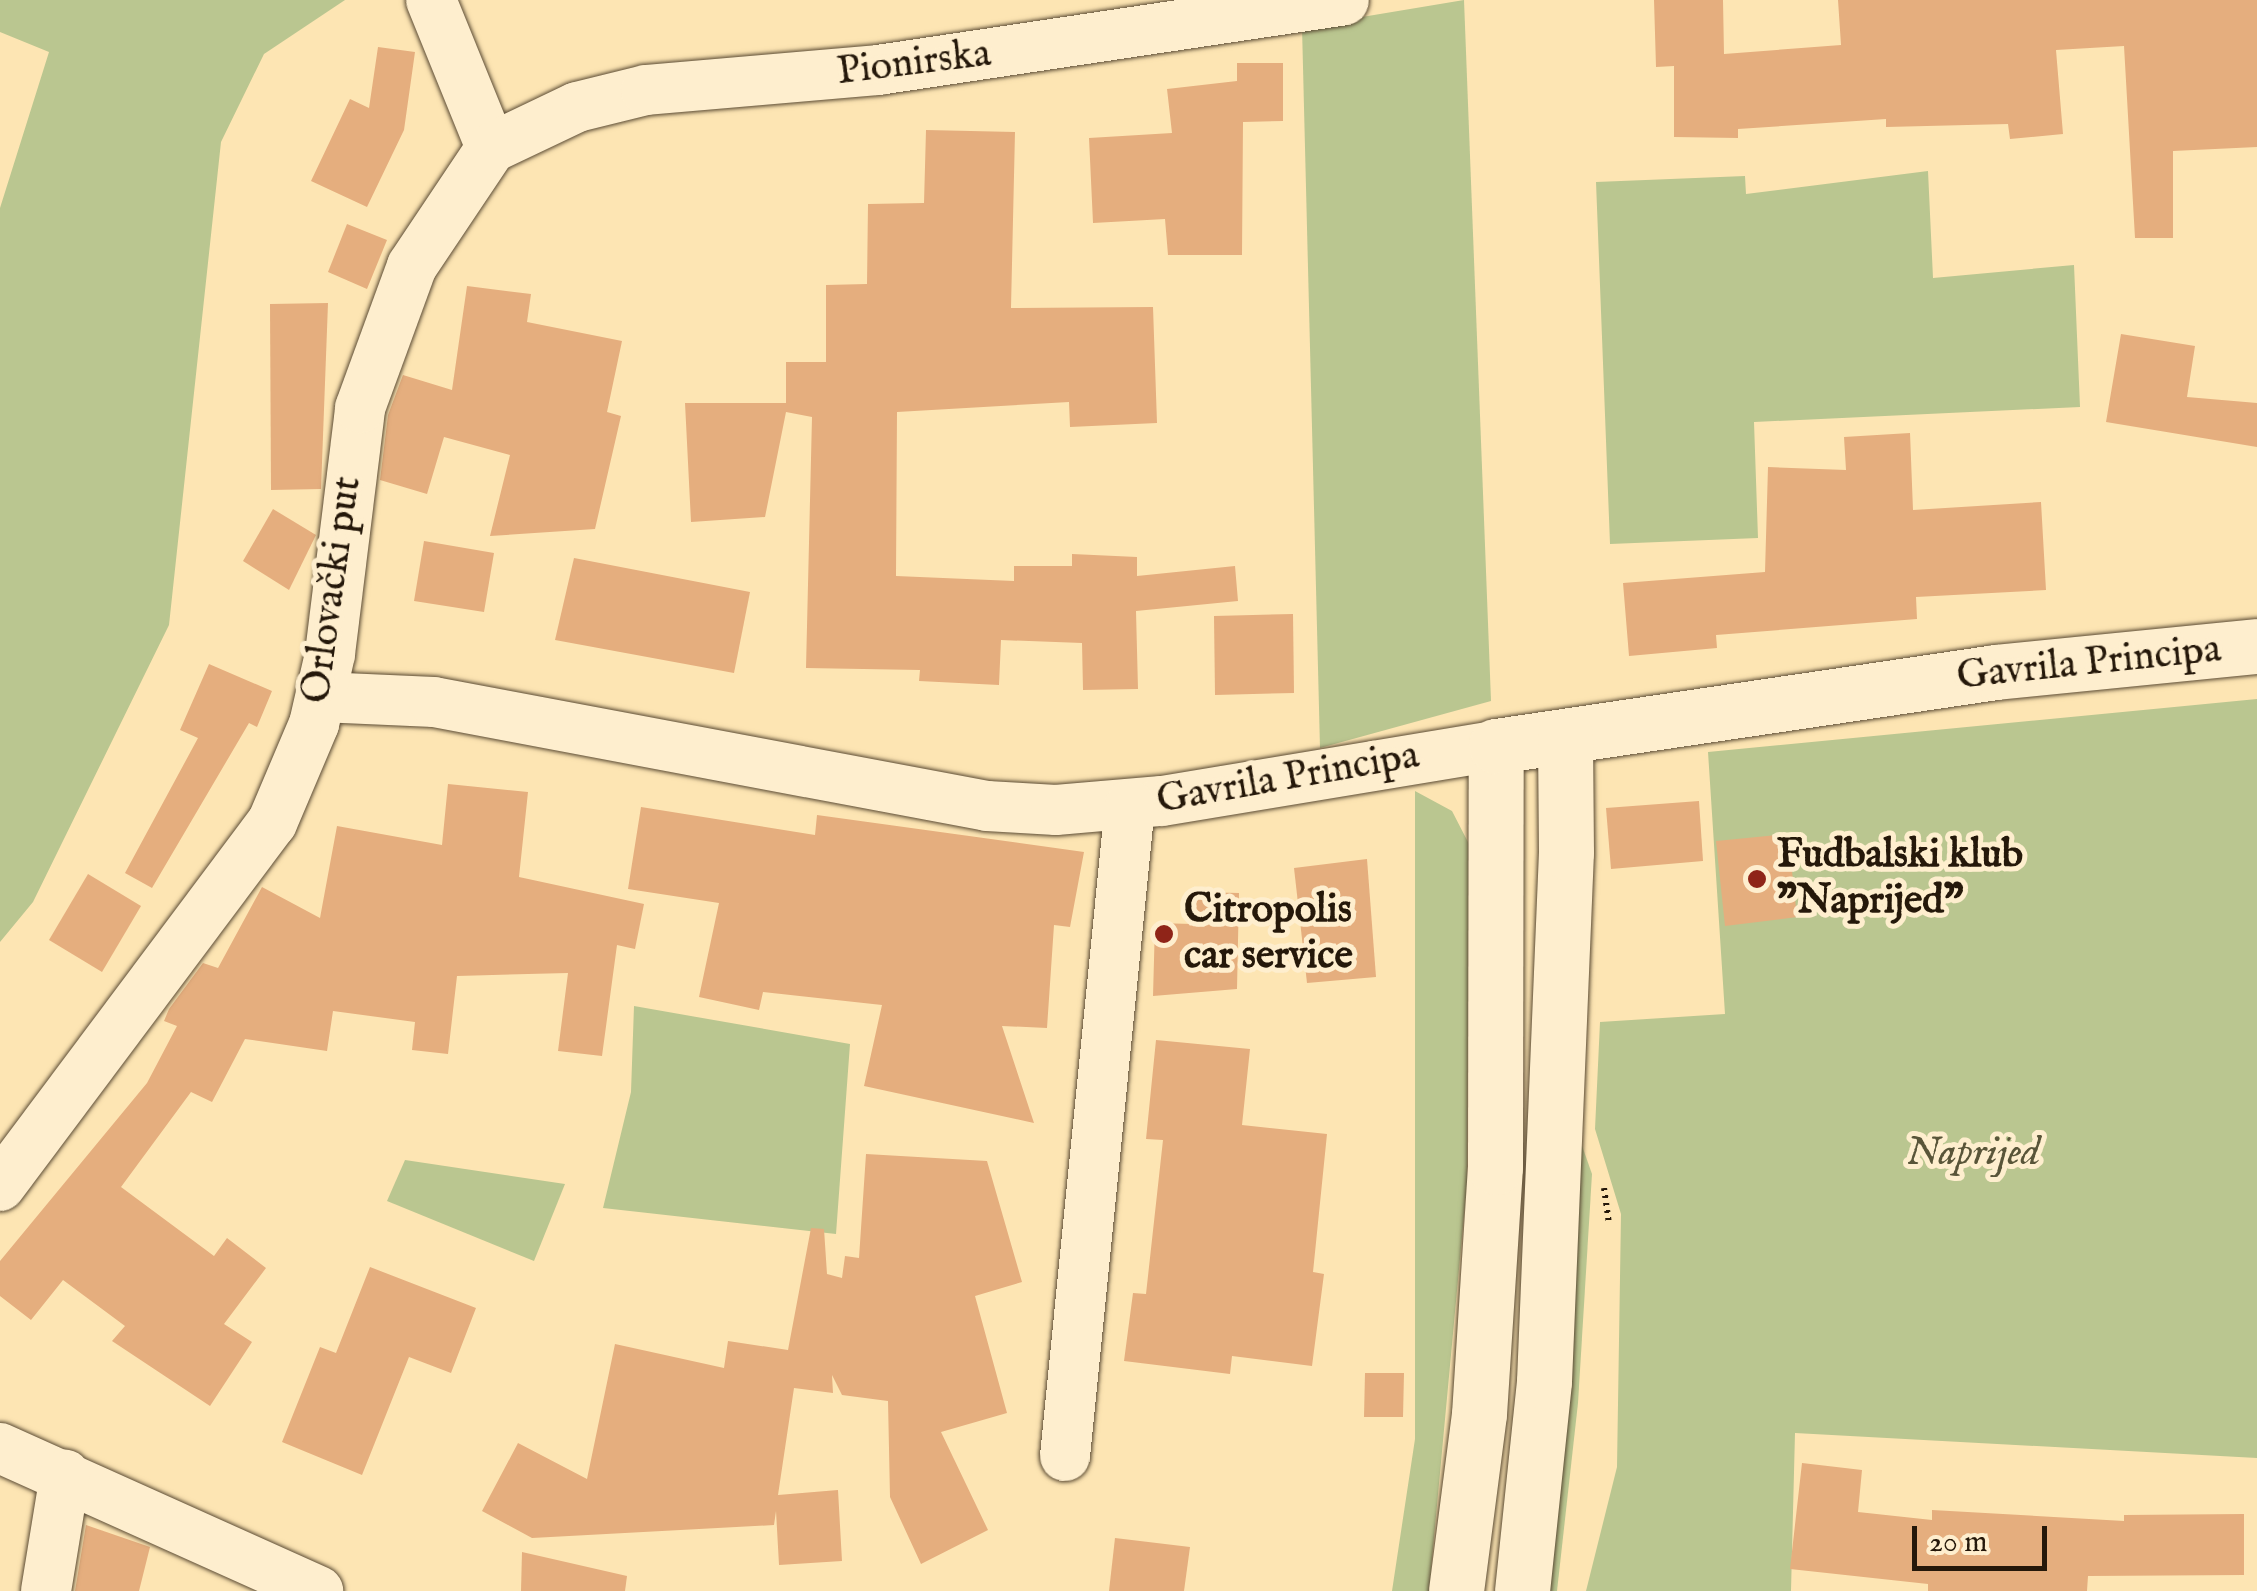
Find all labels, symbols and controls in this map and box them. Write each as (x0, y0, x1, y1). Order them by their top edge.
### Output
street label: Pionirska (834, 31, 994, 97)
street label: Orlovački put (293, 473, 373, 707)
street label: Gavrila Principa (1955, 626, 2223, 702)
street label: Gavrila Principa (1153, 732, 1423, 826)
place label: Fudbalski klub "Naprijed" (1777, 832, 2023, 926)
marker: Fudbalski klub "Naprijed" (1746, 868, 1768, 890)
place label: Citropolis car service (1184, 887, 1353, 981)
marker: Citropolis car service (1153, 923, 1175, 945)
park label: Naprijed (1906, 1130, 2040, 1178)
scale bar (1917, 1506, 2052, 1568)
text: 20 m (1929, 1524, 1988, 1562)

